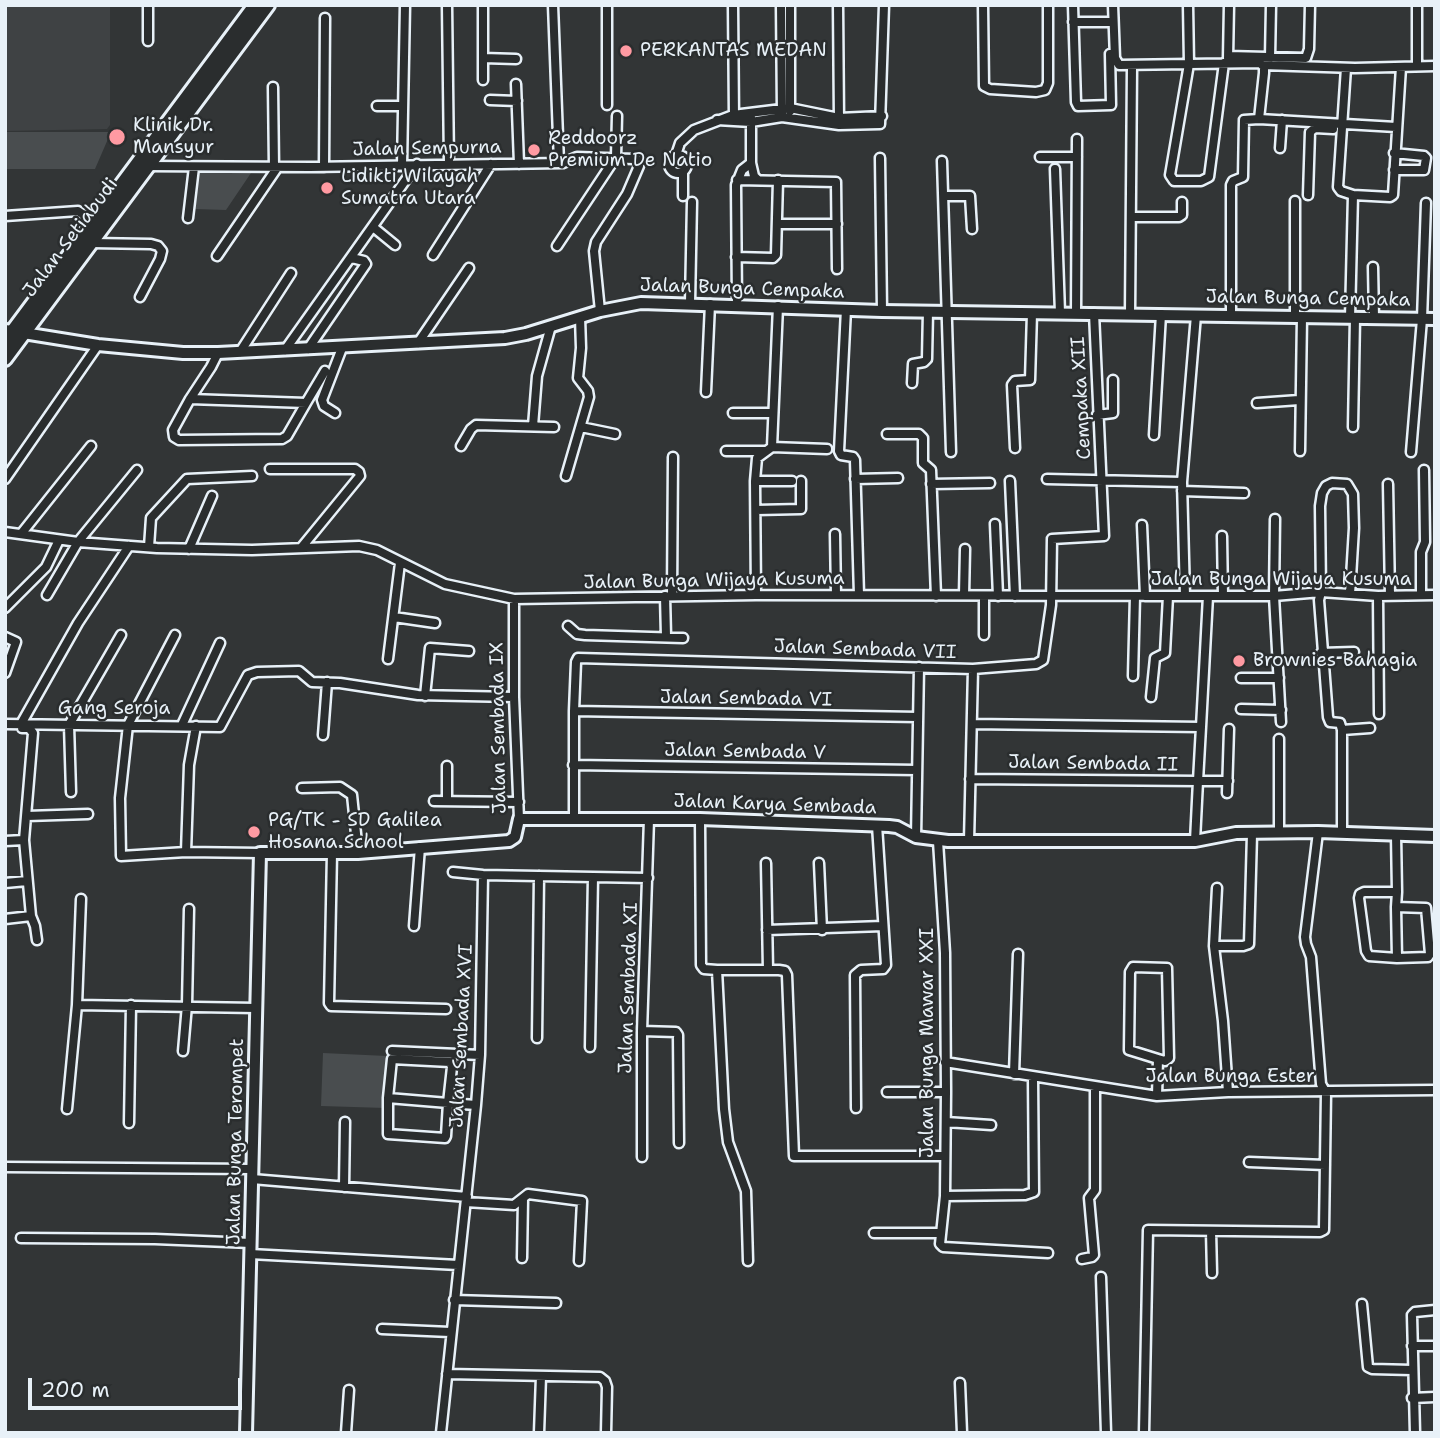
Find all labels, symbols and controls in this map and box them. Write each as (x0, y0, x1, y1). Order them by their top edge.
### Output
place label: PERKANTAS MEDAN (640, 40, 827, 62)
marker: PERKANTAS MEDAN (618, 43, 634, 59)
place label: Klinik Dr. Mansyur (133, 115, 214, 159)
marker: Klinik Dr. Mansyur (107, 127, 127, 147)
place label: Reddoorz Premium De Natio (548, 128, 712, 172)
street label: Jalan Sempurna (352, 136, 502, 162)
marker: Reddoorz Premium De Natio (526, 142, 542, 158)
place label: Lidikti Wilayah Sumatra Utara (341, 166, 478, 210)
street label: Jalan Setiabudi (19, 174, 123, 302)
marker: Lidikti Wilayah Sumatra Utara (319, 180, 335, 196)
street label: Jalan Bunga Cempaka (639, 274, 845, 304)
street label: Jalan Bunga Cempaka (1205, 286, 1411, 312)
street label: Cempaka XII (1067, 336, 1097, 460)
street label: Jalan Bunga Wijaya Kusuma (583, 567, 845, 595)
street label: Jalan Bunga Wijaya Kusuma (1150, 569, 1412, 591)
street label: Jalan Sembada VII (773, 635, 957, 665)
street label: Jalan Sembada IX (486, 642, 512, 814)
place label: Brownies Bahagia (1253, 650, 1417, 672)
marker: Brownies Bahagia (1231, 653, 1247, 669)
street label: Jalan Sembada VI (660, 686, 832, 712)
street label: Gang Seroja (58, 698, 170, 720)
street label: Jalan Sembada V (664, 739, 826, 765)
street label: Jalan Sembada II (1008, 751, 1178, 777)
street label: Jalan Karya Sembada (673, 790, 877, 820)
place label: PG/TK - SD Galilea Hosana School (268, 810, 442, 854)
marker: PG/TK - SD Galilea Hosana School (246, 824, 262, 840)
street label: Jalan Sembada XI (615, 902, 643, 1074)
street label: Jalan Bunga Mawar XXI (917, 928, 939, 1158)
street label: Jalan Sembada XVI (446, 943, 478, 1129)
street label: Jalan Bunga Terompet (223, 1038, 249, 1246)
street label: Jalan Bunga Ester (1145, 1066, 1315, 1088)
scale bar (32, 1364, 245, 1408)
text: 200 m (41, 1376, 110, 1404)

